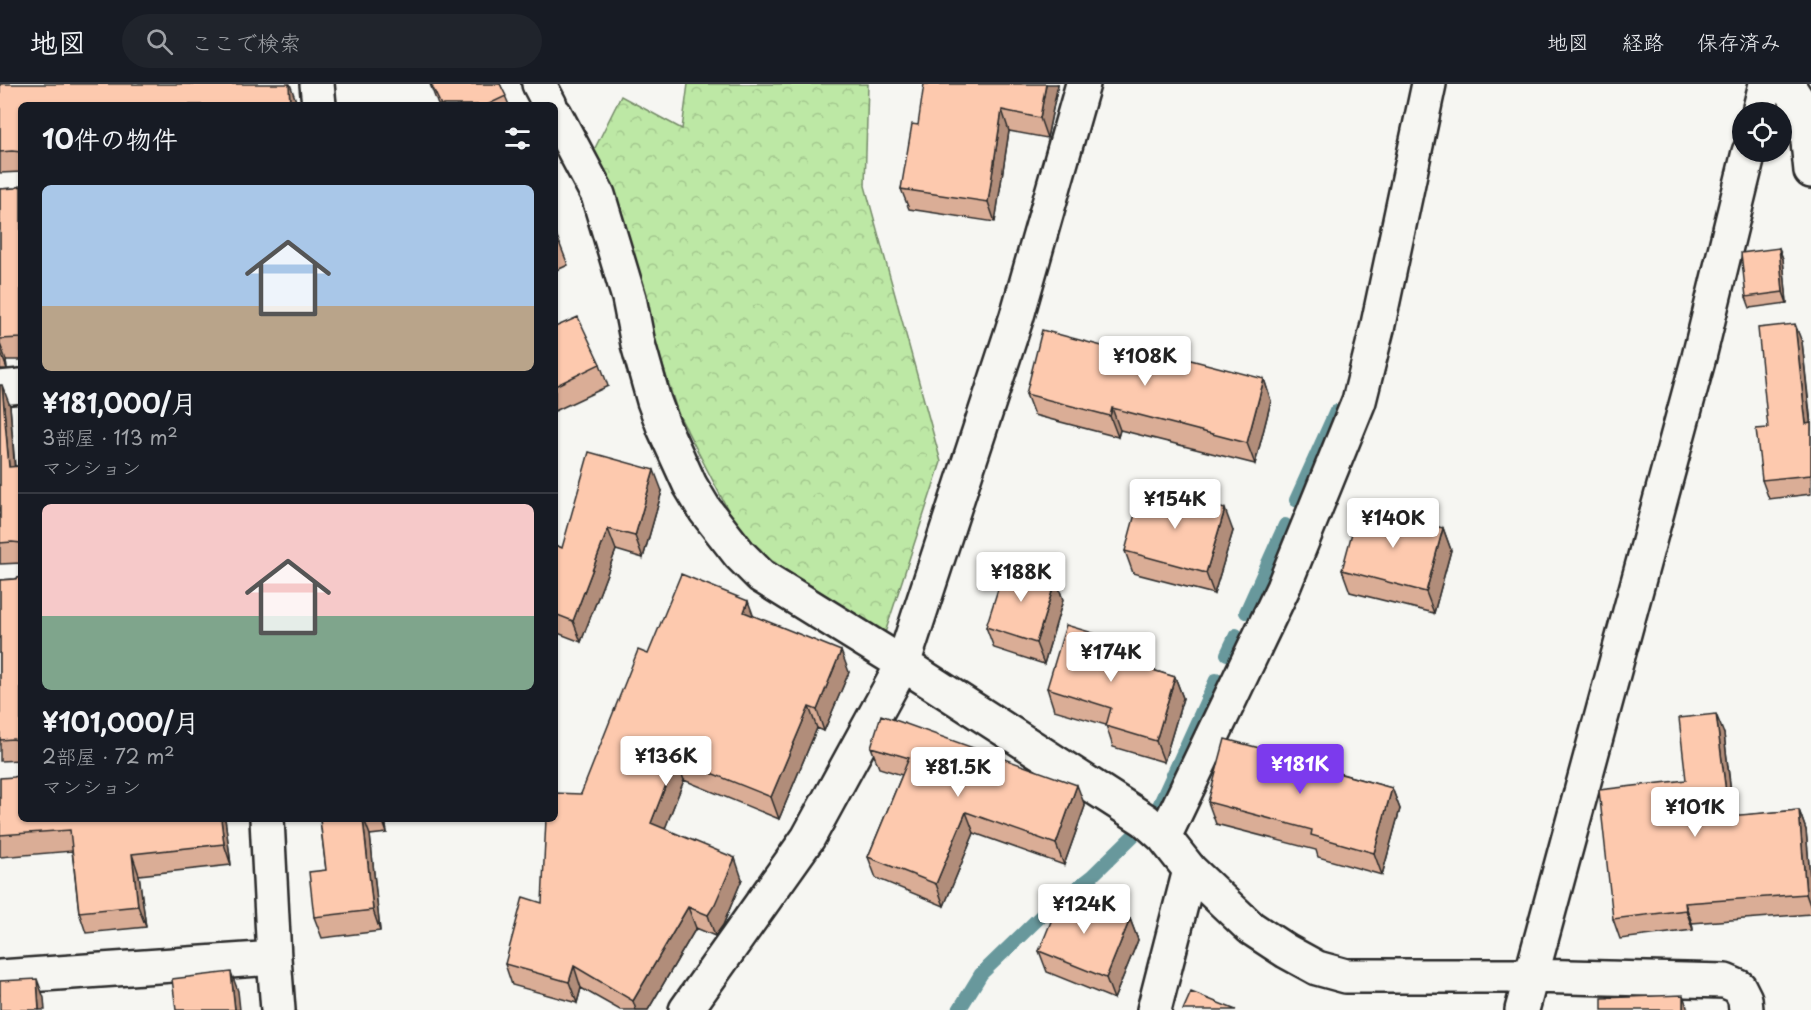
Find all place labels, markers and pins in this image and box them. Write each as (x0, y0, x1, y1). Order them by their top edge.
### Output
pin: ¥108K (1103, 336, 1187, 387)
pin: ¥154K (1133, 479, 1217, 530)
pin: ¥140K (1351, 498, 1435, 549)
pin: ¥188K (979, 552, 1063, 603)
pin: ¥174K (1069, 632, 1153, 683)
pin: ¥136K (624, 736, 708, 787)
pin: ¥181K (1258, 744, 1342, 795)
pin: ¥81.5K (909, 747, 1007, 798)
pin: ¥101K (1653, 787, 1737, 838)
pin: ¥124K (1042, 884, 1126, 935)

